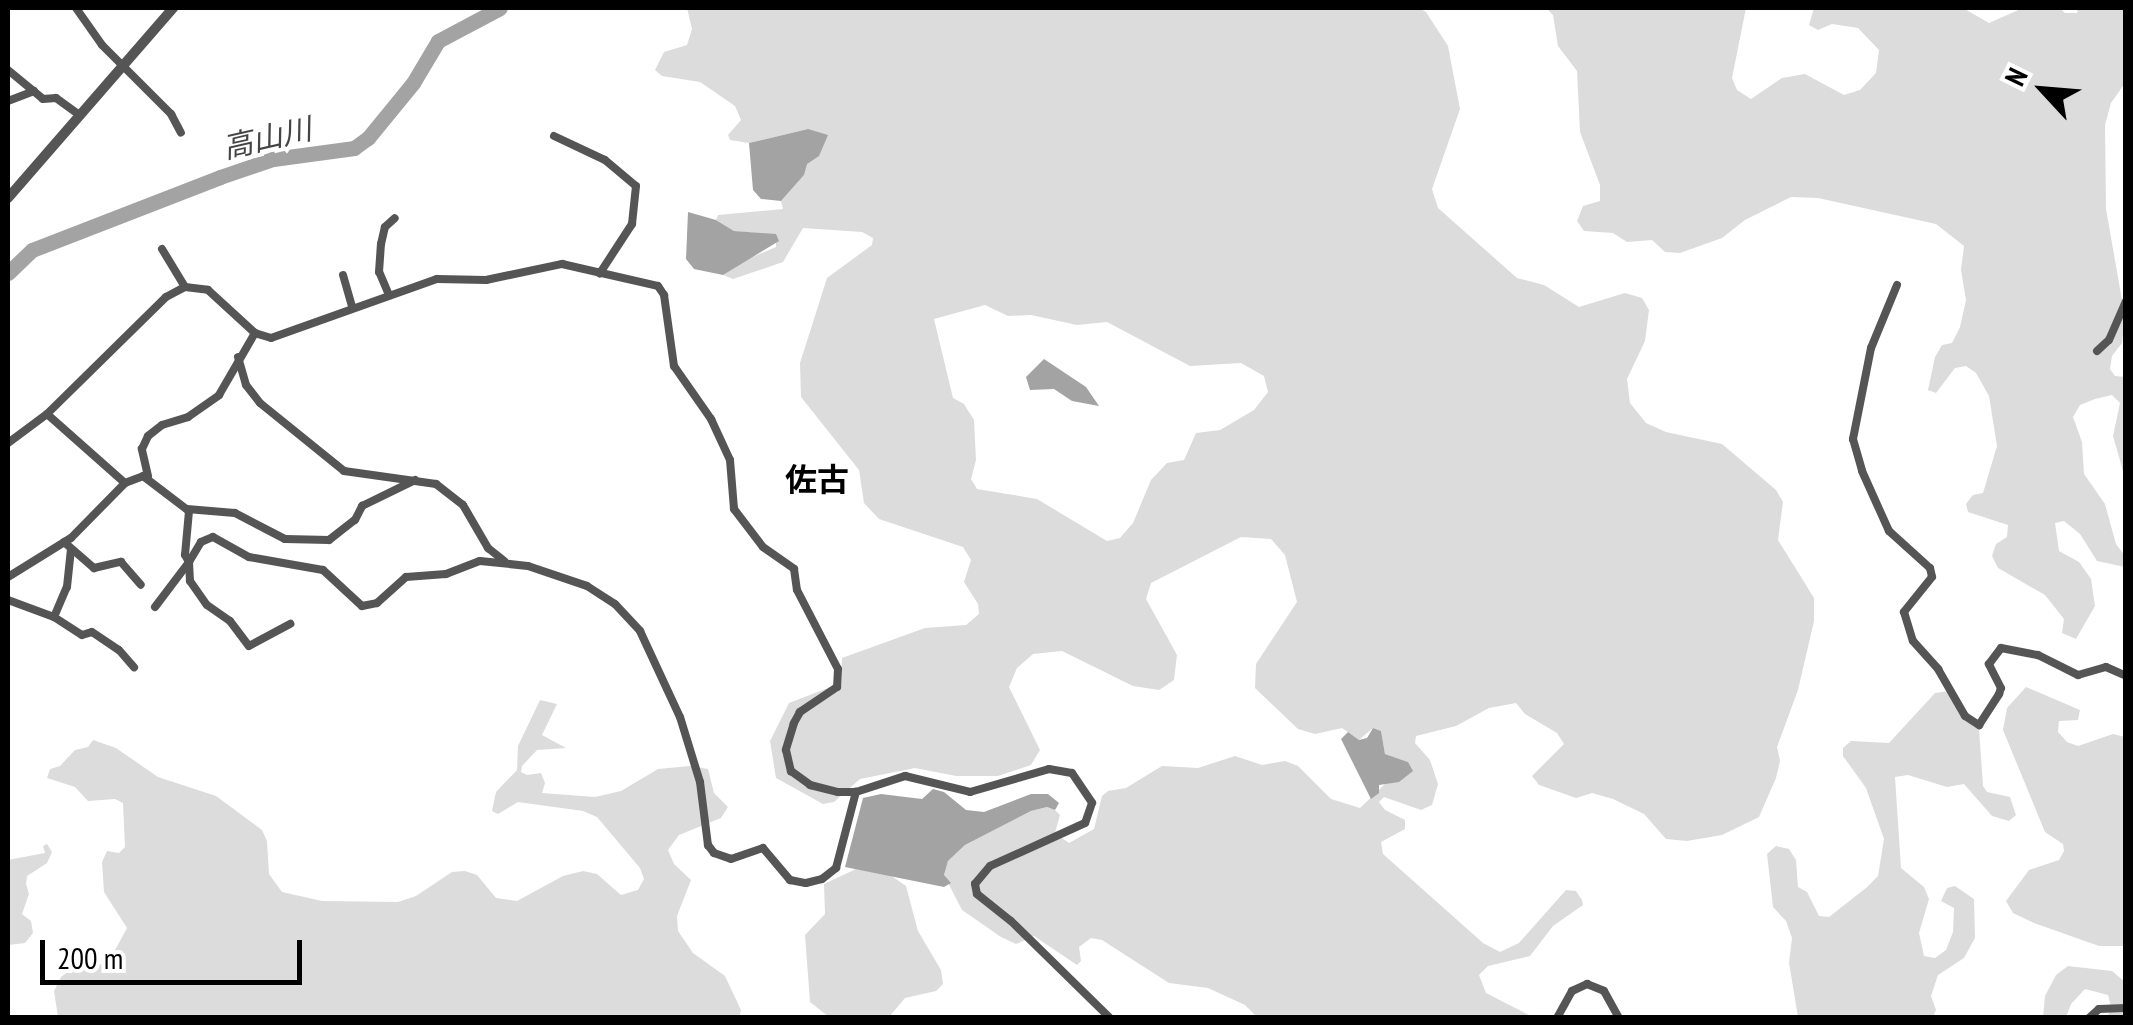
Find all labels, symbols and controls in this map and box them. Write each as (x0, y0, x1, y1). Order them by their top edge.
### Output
north arrow (1993, 40, 2093, 140)
text: N (1996, 62, 2036, 92)
water label: 高山川 (219, 110, 315, 166)
district label: 佐古 (785, 460, 849, 498)
scale bar (45, 920, 308, 982)
text: 200 m (57, 938, 123, 977)

